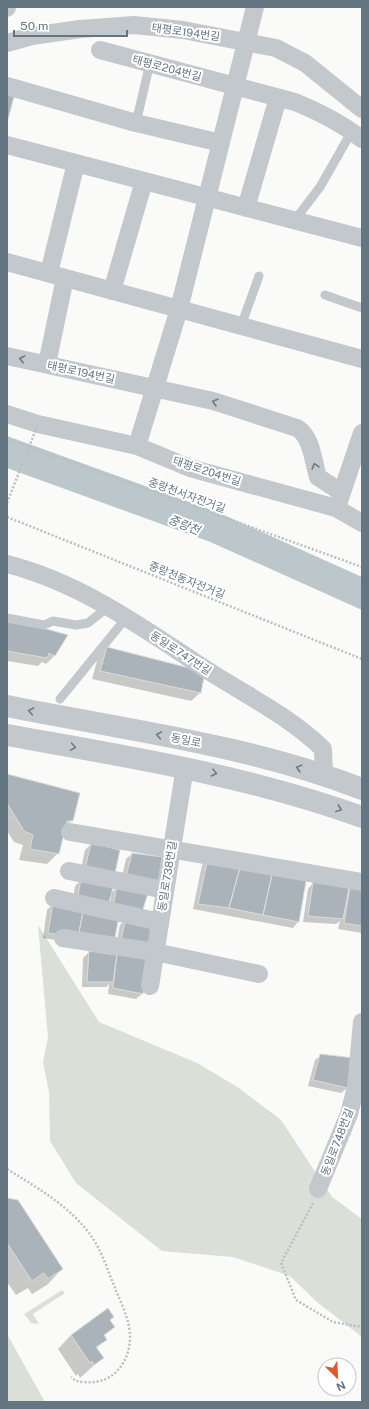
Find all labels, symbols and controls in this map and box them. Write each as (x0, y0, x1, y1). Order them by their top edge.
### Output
scale bar (14, 12, 127, 38)
text: 50 m (20, 19, 48, 33)
street label: 태평로194번길 (151, 21, 221, 43)
street label: 태평로204번길 (131, 53, 203, 83)
one-way arrow (19, 355, 25, 363)
street label: 태평로194번길 (46, 359, 116, 385)
one-way arrow (212, 398, 219, 407)
street label: 태평로204번길 (171, 454, 243, 488)
one-way arrow (311, 463, 320, 470)
street label: 중랑천서자전거길 (147, 476, 227, 514)
water label: 중랑천 (166, 512, 204, 538)
street label: 중랑천동자전거길 (147, 559, 227, 601)
street label: 동일로747번길 (148, 629, 214, 677)
one-way arrow (28, 707, 34, 715)
one-way arrow (155, 731, 162, 740)
street label: 동일로 (170, 731, 202, 749)
one-way arrow (70, 742, 76, 750)
one-way arrow (295, 764, 302, 773)
one-way arrow (211, 769, 218, 777)
one-way arrow (336, 804, 343, 813)
street label: 동일로738번길 (156, 840, 178, 912)
street label: 동일로748번길 (319, 1107, 355, 1177)
north arrow (317, 1357, 357, 1397)
text: N (335, 1379, 347, 1393)

